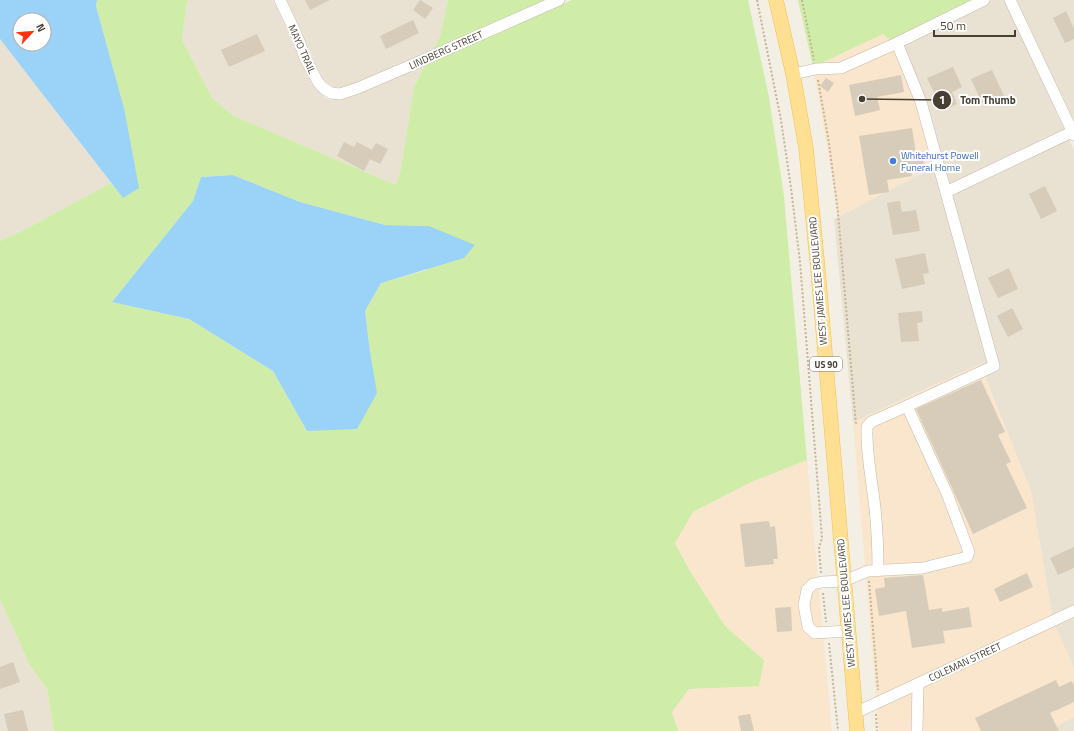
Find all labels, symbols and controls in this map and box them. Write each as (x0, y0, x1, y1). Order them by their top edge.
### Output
north arrow (12, 12, 52, 52)
scale bar (934, 12, 1015, 38)
text: 50 m (940, 16, 966, 35)
text: N (32, 21, 50, 35)
street label: MAYO TRAIL (285, 22, 320, 76)
street label: LINDBERG STREET (406, 27, 486, 73)
callout: Tom Thumb (932, 88, 1024, 111)
text: 1 (939, 90, 945, 109)
text: Tom Thumb (960, 92, 1016, 108)
place label: Whitehurst Powell Funeral Home (901, 148, 979, 175)
marker: Whitehurst Powell Funeral Home (888, 156, 898, 166)
street label: WEST JAMES LEE BOULEVARD (805, 216, 831, 346)
road number: US 90 (810, 357, 842, 371)
street label: WEST JAMES LEE BOULEVARD (833, 538, 859, 668)
street label: COLEMAN STREET (926, 638, 1005, 685)

